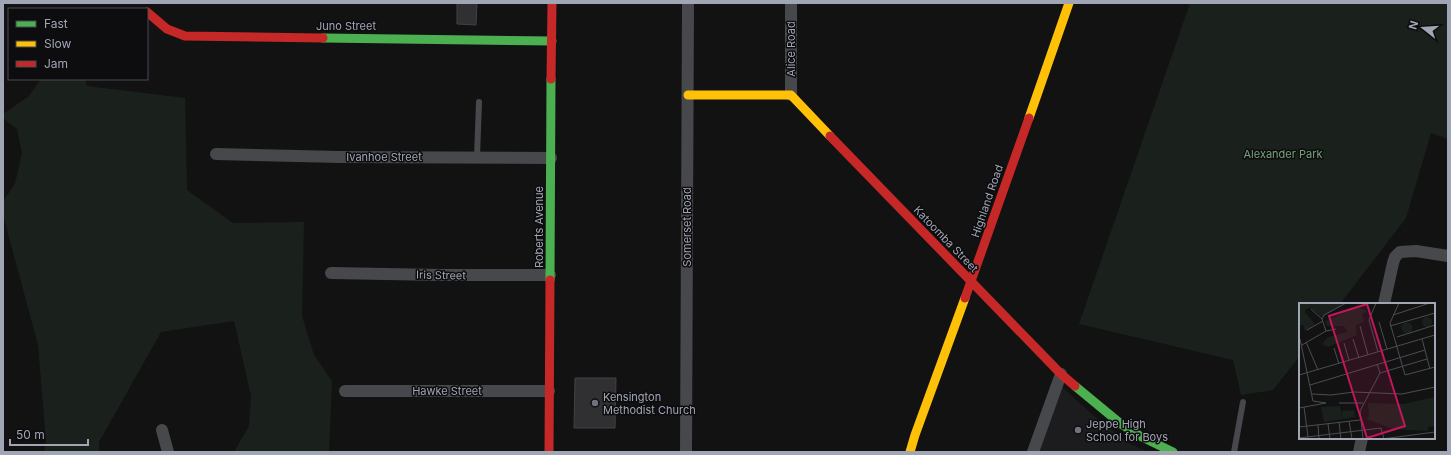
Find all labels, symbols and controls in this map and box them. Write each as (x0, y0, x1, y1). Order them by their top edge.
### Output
legend (8, 8, 148, 80)
north arrow (1403, 8, 1443, 48)
text: Fast (44, 16, 68, 31)
street label: Juno Street (316, 19, 376, 33)
text: N (1406, 19, 1421, 31)
street label: Alice Road (784, 21, 798, 77)
text: Slow (44, 36, 72, 51)
text: Jam (44, 56, 68, 71)
park label: Alexander Park (1243, 147, 1323, 161)
street label: Ivanhoe Street (346, 150, 422, 164)
street label: Highland Road (968, 163, 1006, 239)
street label: Roberts Avenue (532, 186, 546, 268)
street label: Somerset Road (680, 187, 694, 267)
street label: Katoomba Street (911, 203, 982, 275)
street label: Iris Street (416, 268, 466, 282)
inset map (1299, 303, 1435, 439)
street label: Hawke Street (412, 384, 482, 398)
place label: Kensington Methodist Church (603, 390, 696, 417)
marker: Kensington Methodist Church (590, 398, 600, 408)
place label: Jeppe High School for Boys (1086, 417, 1168, 444)
scale bar (10, 421, 88, 447)
marker: Jeppe High School for Boys (1073, 425, 1083, 435)
text: 50 m (16, 427, 45, 442)

